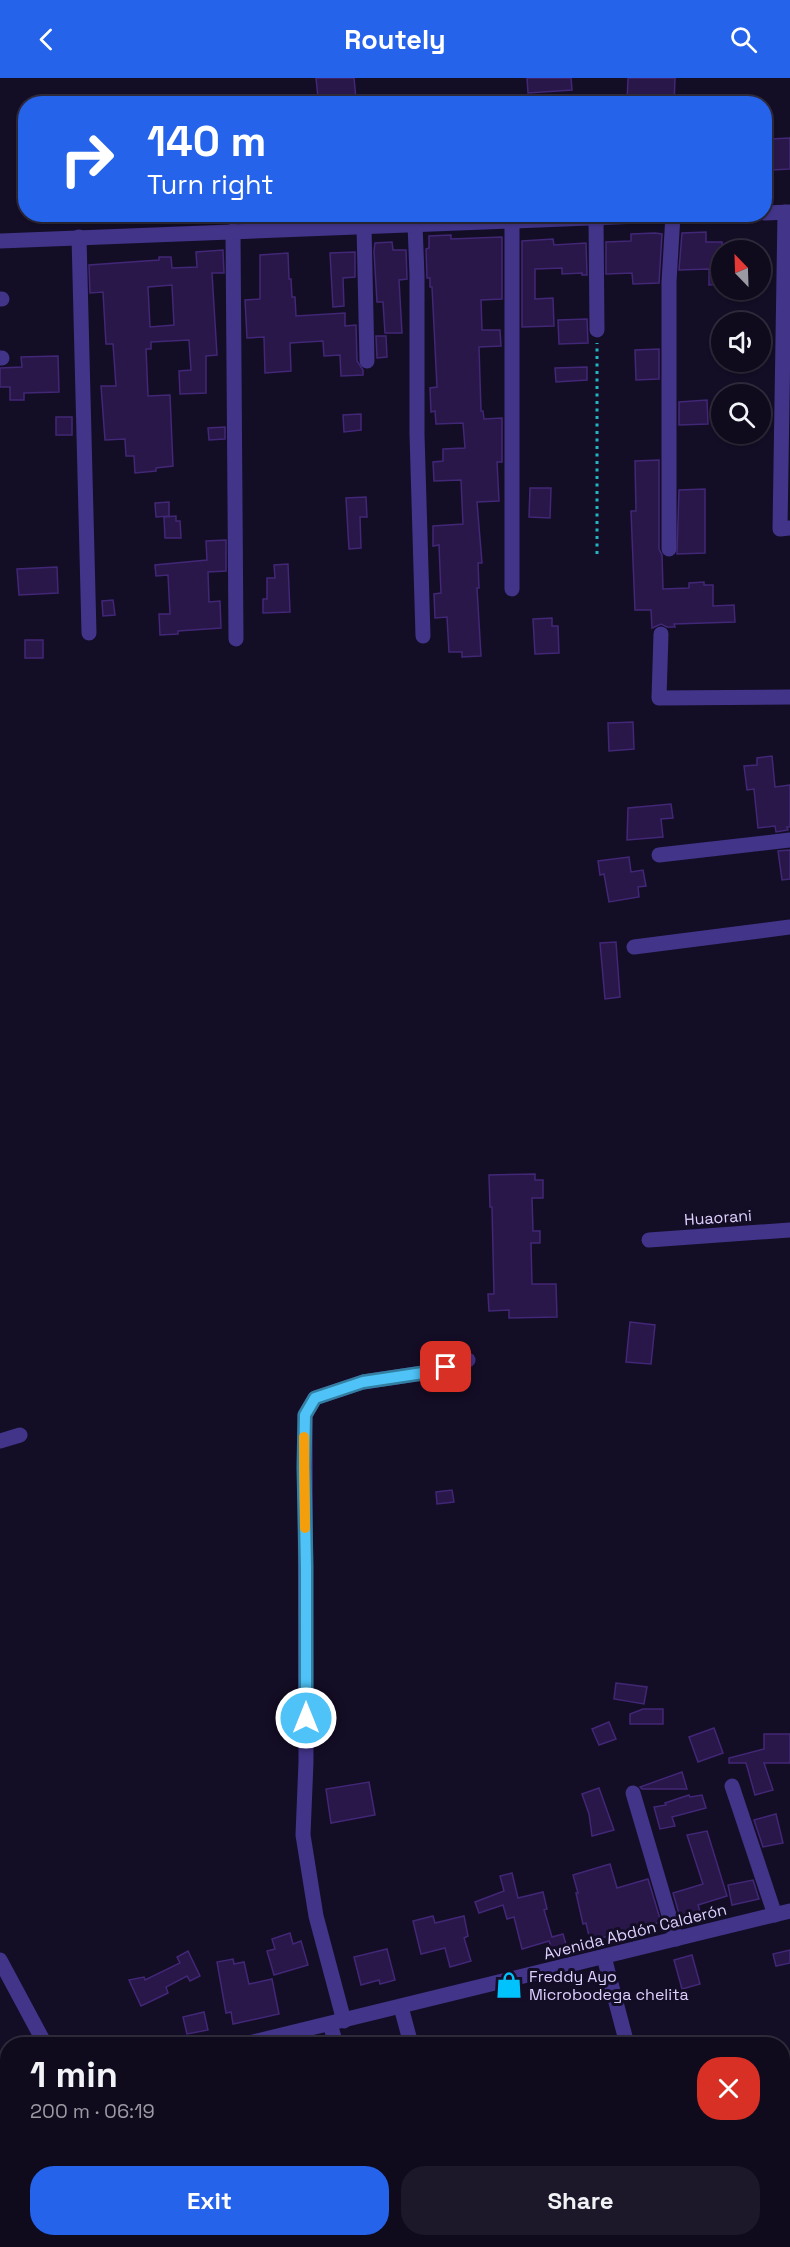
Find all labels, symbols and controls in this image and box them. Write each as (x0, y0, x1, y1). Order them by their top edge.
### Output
text: Routely (344, 22, 446, 57)
icon: back (30, 23, 63, 56)
icon: search (727, 23, 760, 56)
text: 140 m (147, 115, 266, 168)
icon: right (48, 120, 126, 198)
text: Turn right (147, 167, 274, 202)
north arrow (711, 240, 771, 300)
map controls (711, 240, 771, 444)
button: sound (711, 312, 771, 372)
button: search (711, 384, 771, 444)
street label: Huaorani (683, 1205, 753, 1230)
pin (420, 1341, 471, 1392)
icon: arrive (429, 1350, 462, 1383)
position arrow (274, 1686, 338, 1750)
street label: Avenida Abdón Calderón (541, 1899, 729, 1964)
place label: Freddy Ayo Microbodega chelita (529, 1966, 689, 2005)
shop icon: Freddy Ayo Microbodega chelita (494, 1970, 524, 2000)
text: 1 min (30, 2052, 118, 2098)
button: close (697, 2057, 760, 2120)
text: 200 m · 06:19 (30, 2098, 155, 2124)
button: Exit (30, 2166, 389, 2235)
button: Share (401, 2166, 760, 2235)

